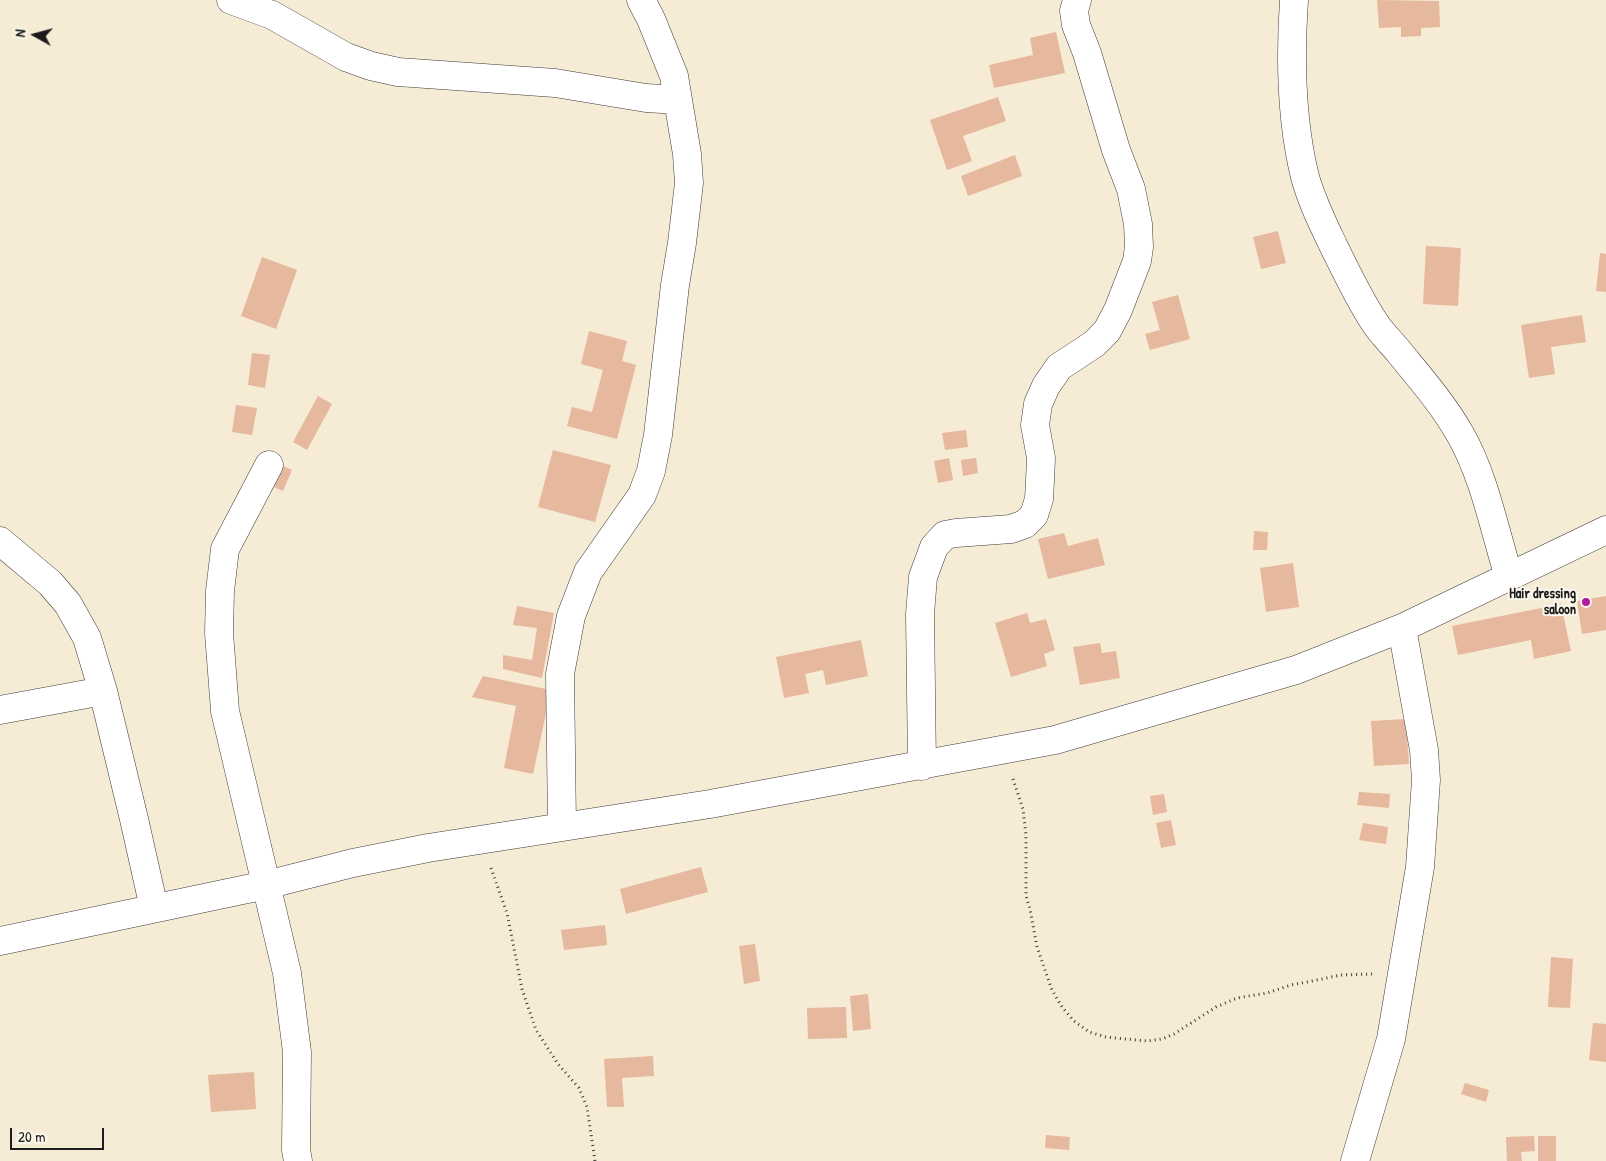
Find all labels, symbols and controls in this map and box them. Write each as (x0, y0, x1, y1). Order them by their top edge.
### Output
north arrow (10, 10, 60, 60)
text: N (10, 28, 29, 38)
place label: Hair dressing saloon (1509, 586, 1576, 618)
marker: Hair dressing saloon (1580, 596, 1592, 608)
scale bar (12, 1118, 106, 1150)
text: 20 m (18, 1126, 45, 1147)

